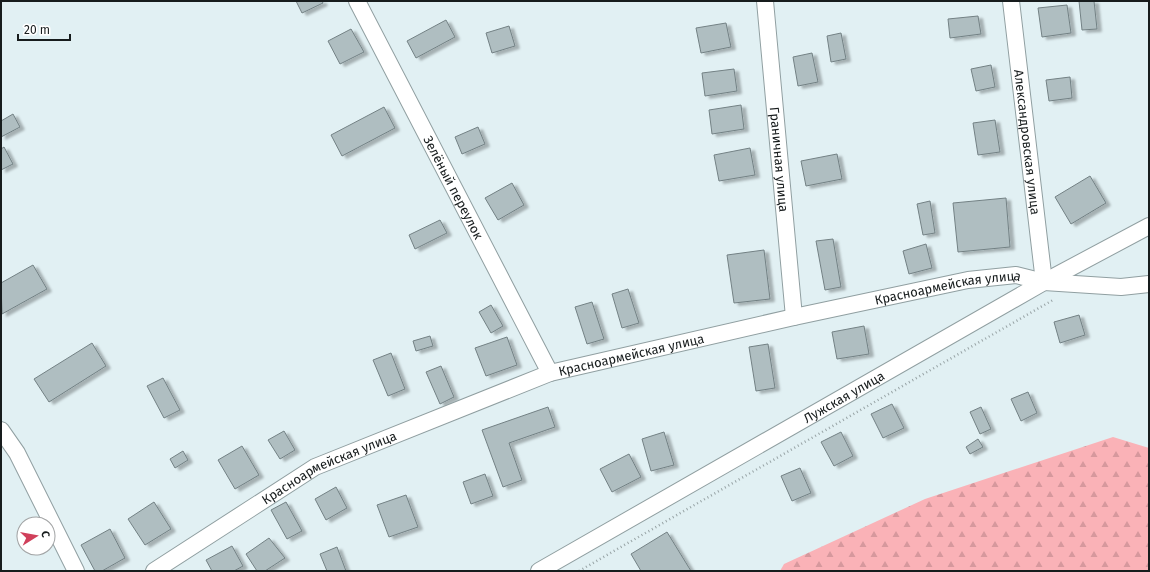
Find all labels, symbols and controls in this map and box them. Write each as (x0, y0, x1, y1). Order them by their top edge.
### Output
scale bar (18, 16, 70, 42)
text: 20 m (24, 23, 50, 37)
street label: Александровская улица (1011, 69, 1043, 216)
street label: Граничная улица (767, 106, 791, 213)
street label: Зелёный переулок (420, 133, 486, 242)
street label: Красноармейская улица (873, 268, 1023, 308)
street label: Красноармейская улица (557, 331, 705, 379)
street label: Лужская улица (801, 368, 887, 426)
street label: Красноармейская улица (259, 428, 399, 507)
north arrow (16, 516, 56, 556)
text: С (38, 530, 52, 539)

